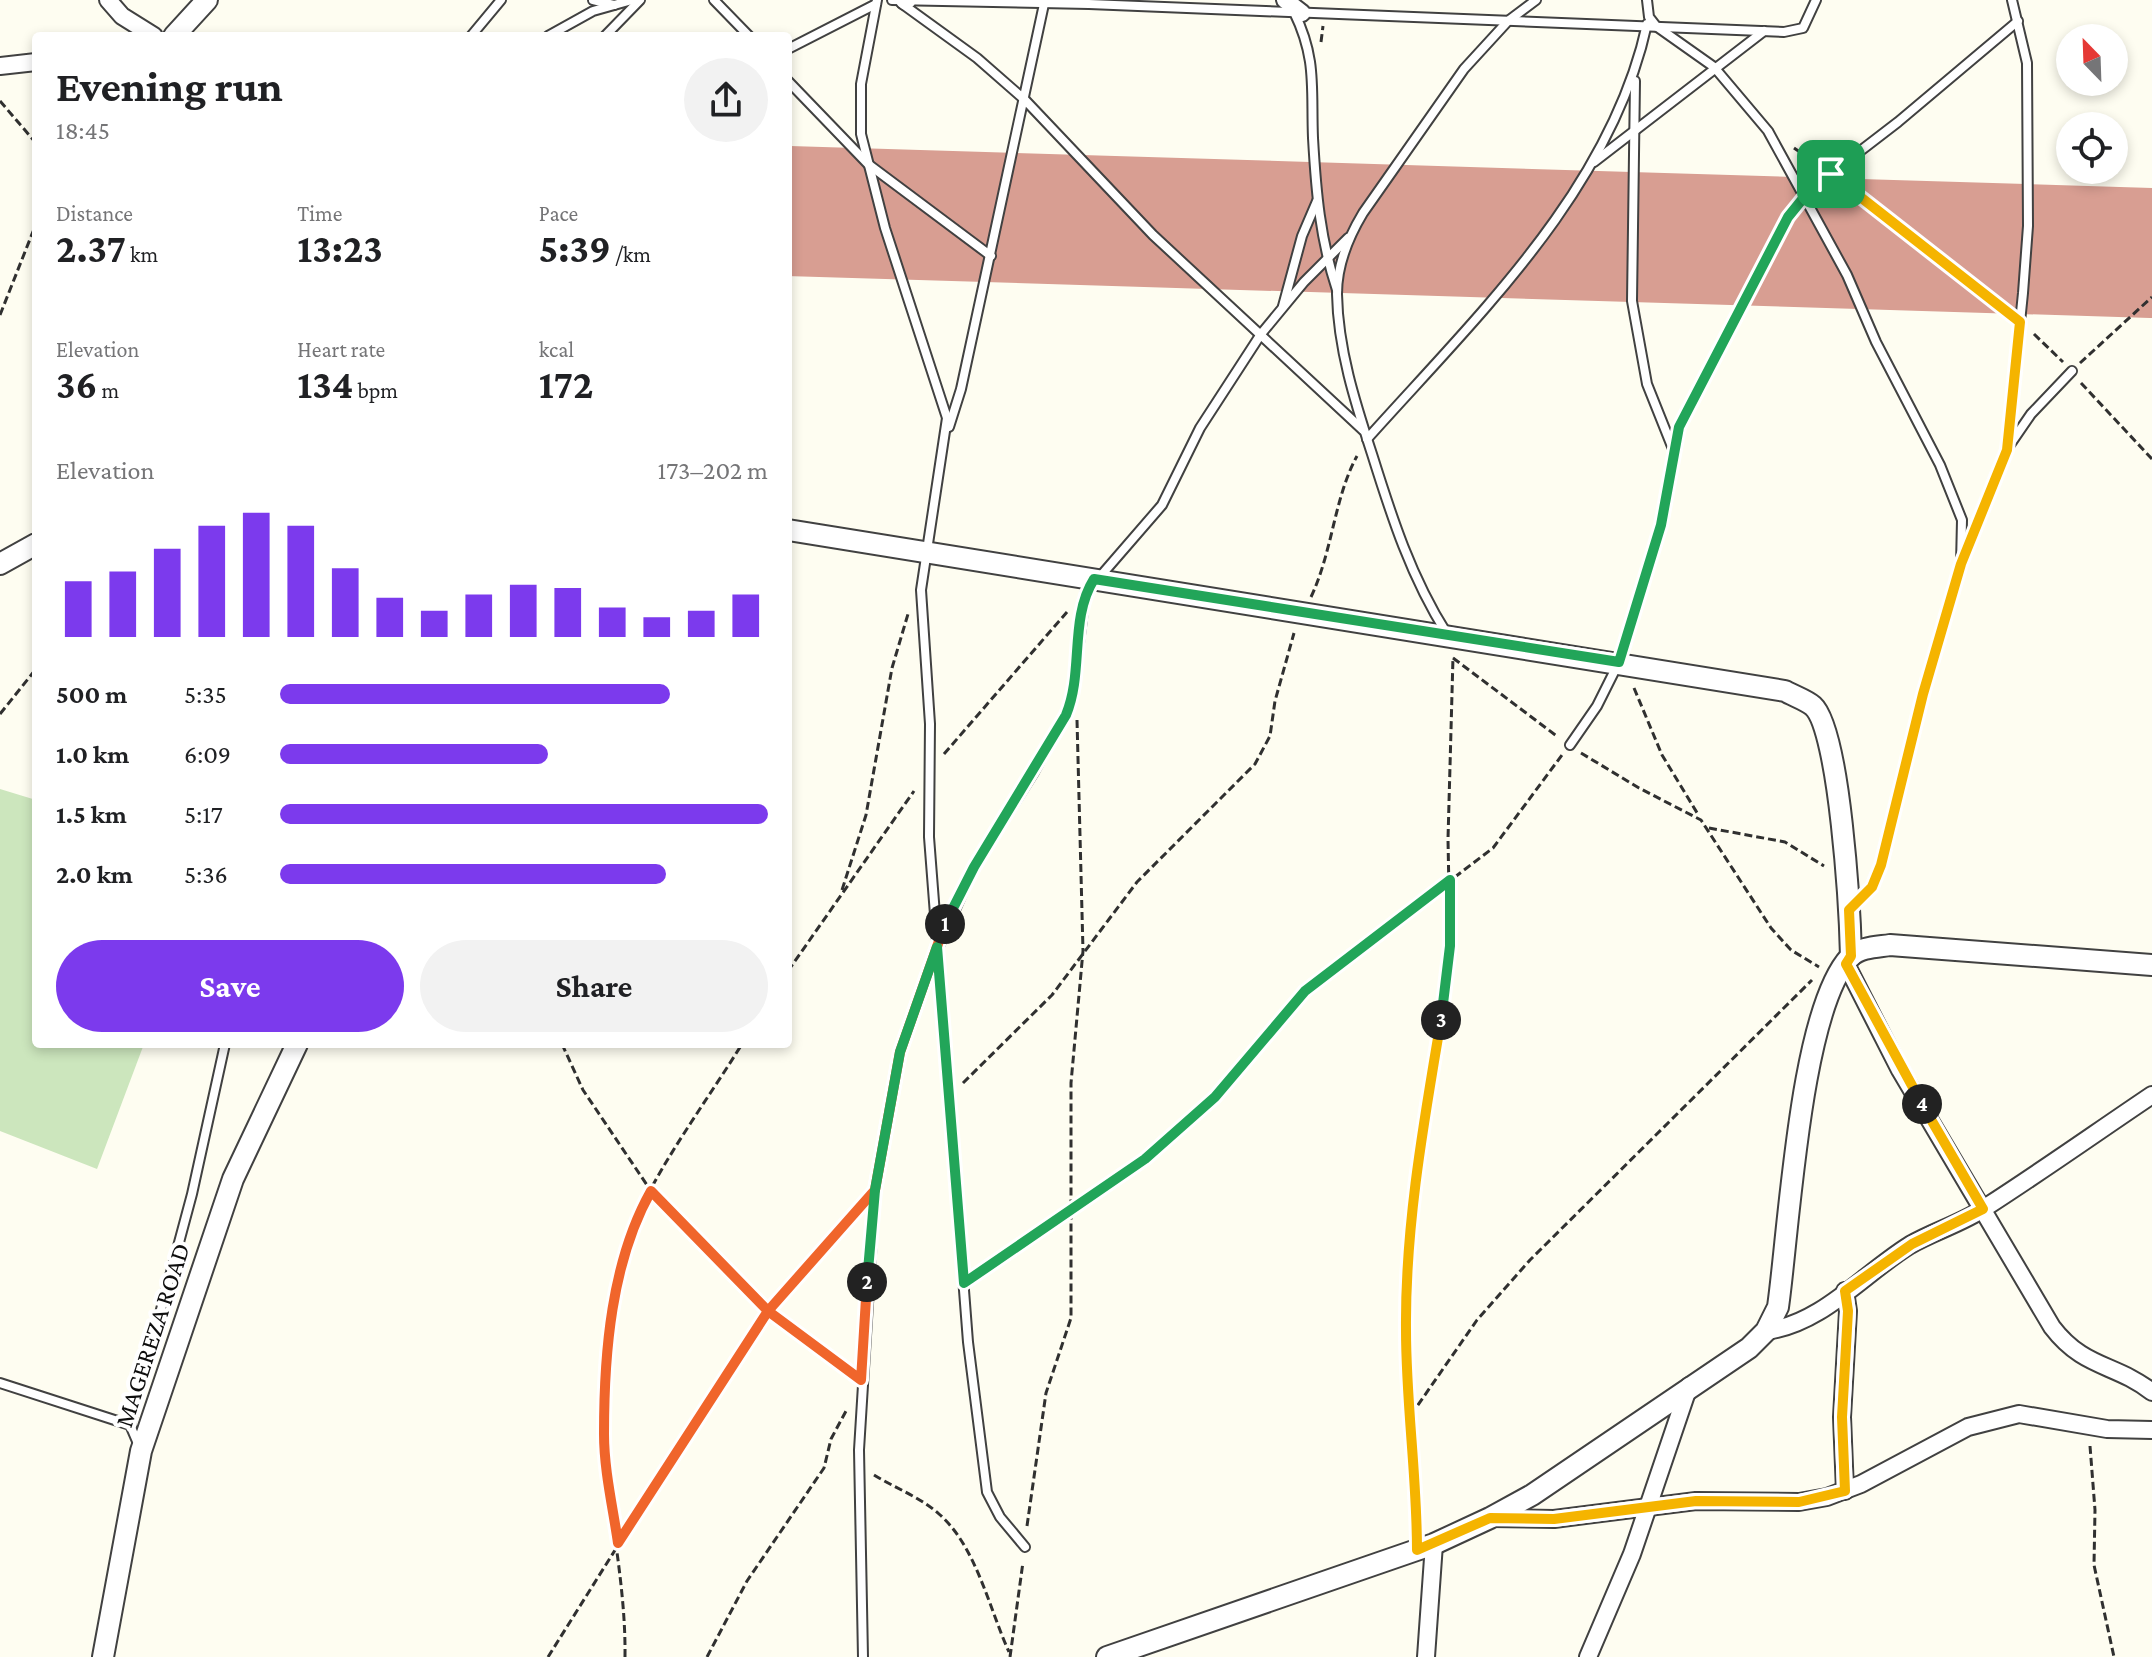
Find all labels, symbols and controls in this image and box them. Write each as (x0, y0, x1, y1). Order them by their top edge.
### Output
north arrow (2056, 24, 2128, 96)
map controls (2056, 24, 2128, 184)
button: share (684, 58, 768, 142)
text: Evening run (56, 62, 283, 110)
button: locate (2056, 112, 2128, 184)
text: 18:45 (56, 116, 110, 145)
pin (1797, 140, 1865, 208)
icon: arrive (1809, 152, 1853, 196)
text: Distance (56, 201, 133, 226)
text: Time (297, 201, 342, 226)
text: Pace (539, 201, 578, 226)
text: 2.37 (56, 226, 126, 271)
text: 13:23 (297, 226, 383, 271)
text: 5:39 (539, 226, 611, 271)
text: km (126, 242, 158, 267)
text: /km (611, 242, 651, 267)
text: Elevation (56, 337, 139, 362)
text: Heart rate (297, 337, 385, 362)
text: kcal (539, 337, 574, 362)
text: 36 (56, 362, 97, 407)
text: 134 (297, 362, 353, 407)
text: 172 (539, 362, 593, 407)
text: m (97, 378, 119, 403)
text: bpm (353, 378, 398, 403)
text: Elevation (56, 456, 154, 485)
text: 173–202 m (658, 456, 768, 485)
text: 500 m (56, 680, 127, 709)
text: 5:35 (184, 680, 227, 709)
text: 1.0 km (56, 740, 129, 769)
text: 6:09 (184, 740, 231, 769)
text: 1.5 km (56, 800, 127, 829)
text: 5:17 (184, 800, 223, 829)
text: 2.0 km (56, 860, 133, 889)
text: 5:36 (184, 860, 228, 889)
pin: 1 (925, 904, 965, 944)
text: 1 (941, 911, 949, 936)
button: Save (56, 940, 404, 1032)
button: Share (420, 940, 768, 1032)
pin: 3 (1421, 1000, 1461, 1040)
text: 3 (1436, 1007, 1446, 1032)
pin: 4 (1902, 1084, 1942, 1124)
text: 4 (1916, 1091, 1928, 1116)
street label: MAGEREZA ROAD (109, 1239, 196, 1431)
pin: 2 (847, 1262, 887, 1302)
text: 2 (861, 1269, 873, 1294)

